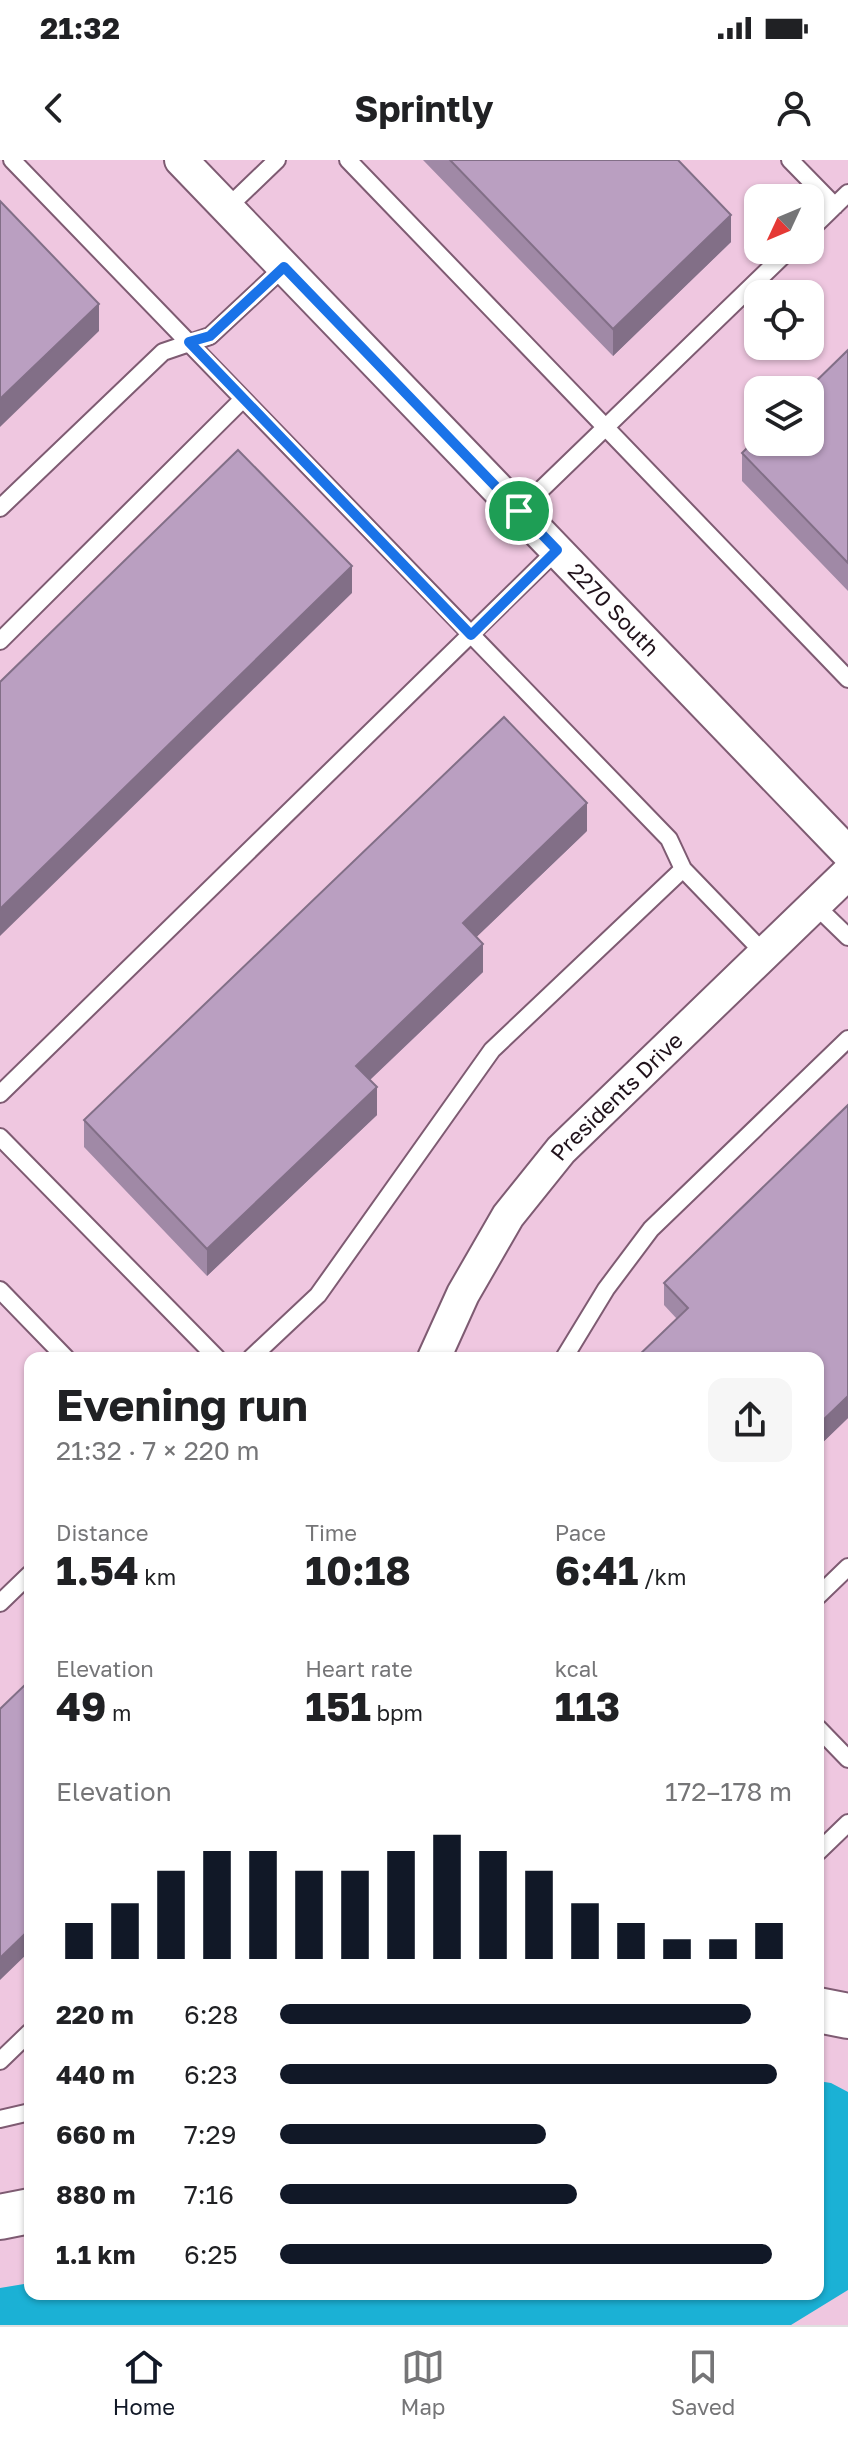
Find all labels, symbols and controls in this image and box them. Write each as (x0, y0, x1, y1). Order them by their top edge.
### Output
text: 21:32 (40, 10, 120, 46)
icon: back (32, 86, 76, 130)
icon: person (772, 86, 816, 130)
text: Sprintly (354, 87, 494, 130)
north arrow (744, 184, 824, 264)
map controls (744, 184, 824, 456)
button: locate (744, 280, 824, 360)
button: layers (744, 376, 824, 456)
pin (485, 477, 553, 545)
icon: arrive (497, 489, 541, 533)
street label: 2270 South (563, 557, 665, 662)
street label: Presidents Drive (544, 1026, 688, 1166)
text: Evening run (56, 1378, 308, 1431)
button: share (708, 1378, 792, 1462)
text: 21:32 · 7 × 220 m (56, 1435, 259, 1466)
text: Distance (56, 1519, 148, 1546)
text: Time (305, 1519, 357, 1546)
text: Pace (555, 1519, 606, 1546)
text: 1.54 (56, 1546, 139, 1594)
text: 10:18 (305, 1546, 411, 1594)
text: 6:41 (555, 1546, 638, 1594)
text: km (139, 1563, 176, 1590)
text: /km (638, 1563, 686, 1590)
text: Elevation (56, 1655, 154, 1682)
text: Heart rate (305, 1655, 413, 1682)
text: kcal (555, 1655, 598, 1682)
text: 49 (56, 1682, 106, 1730)
text: 151 (305, 1682, 371, 1730)
text: 113 (555, 1682, 620, 1730)
text: m (106, 1699, 131, 1726)
text: bpm (371, 1699, 423, 1726)
text: Elevation (56, 1776, 172, 1807)
text: 172–178 m (665, 1776, 792, 1807)
text: 220 m (56, 1999, 134, 2030)
text: 6:28 (184, 1999, 238, 2030)
text: 440 m (56, 2059, 135, 2090)
text: 6:23 (184, 2059, 238, 2090)
text: 660 m (56, 2119, 135, 2150)
text: 7:29 (184, 2119, 236, 2150)
text: 880 m (56, 2179, 135, 2210)
text: 7:16 (184, 2179, 234, 2210)
text: 1.1 km (56, 2239, 135, 2270)
text: 6:25 (184, 2239, 238, 2270)
tab: Home (113, 2345, 175, 2420)
tab: Map (401, 2345, 445, 2420)
tab: Saved (671, 2345, 735, 2420)

